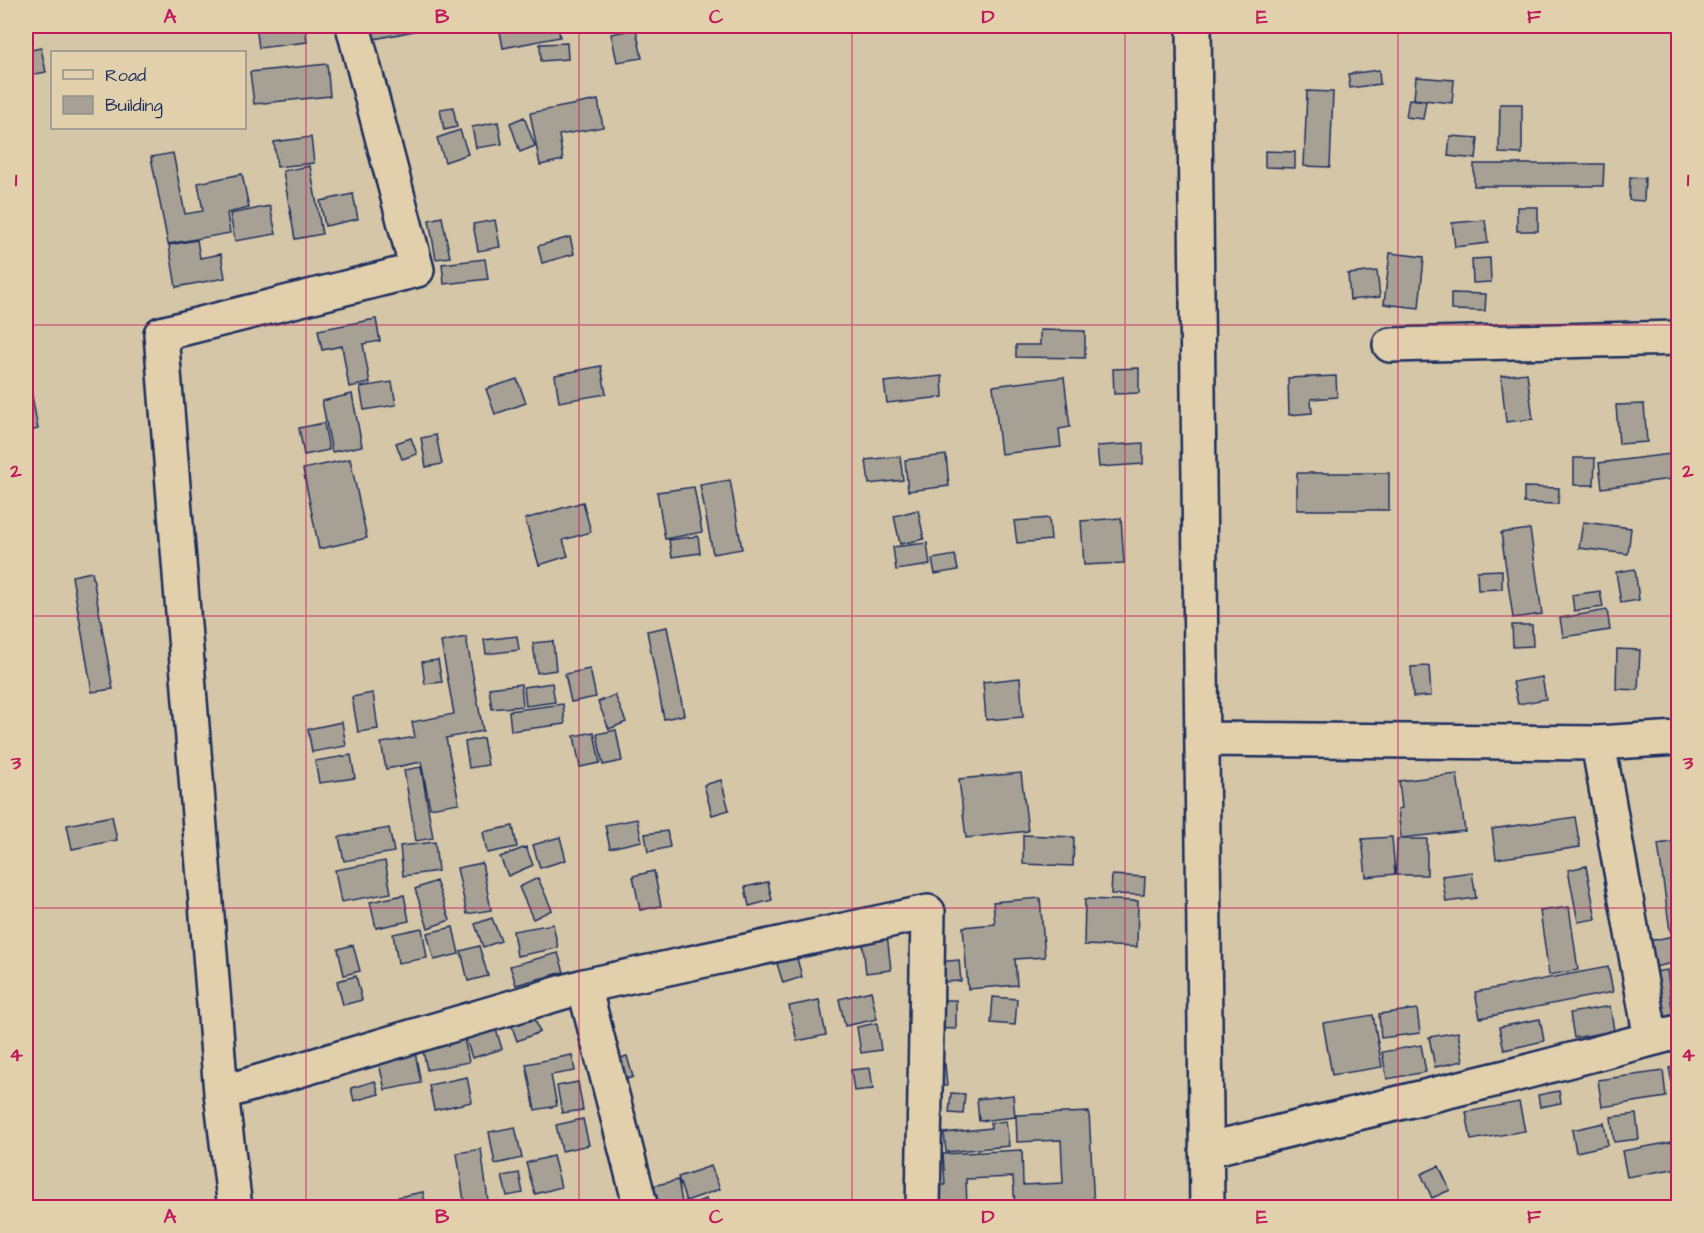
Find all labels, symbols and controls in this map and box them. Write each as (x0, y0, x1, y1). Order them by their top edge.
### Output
text: A (164, 3, 177, 31)
text: B (435, 3, 450, 31)
text: C (709, 3, 724, 31)
text: D (982, 3, 995, 31)
text: E (1256, 3, 1268, 31)
text: F (1527, 3, 1542, 31)
legend (51, 51, 246, 129)
text: Road (105, 63, 146, 88)
text: Building (105, 93, 163, 119)
text: 1 (15, 166, 18, 194)
text: 1 (1687, 166, 1690, 194)
text: 2 (9, 457, 22, 485)
text: 2 (1681, 457, 1694, 485)
text: 3 (10, 749, 22, 777)
text: 3 (1682, 749, 1694, 777)
text: 4 (9, 1041, 23, 1069)
text: 4 (1681, 1041, 1695, 1069)
text: A (164, 1203, 177, 1231)
text: B (435, 1203, 450, 1231)
text: C (709, 1203, 724, 1231)
text: D (982, 1203, 995, 1231)
text: E (1256, 1203, 1268, 1231)
text: F (1527, 1203, 1542, 1231)

